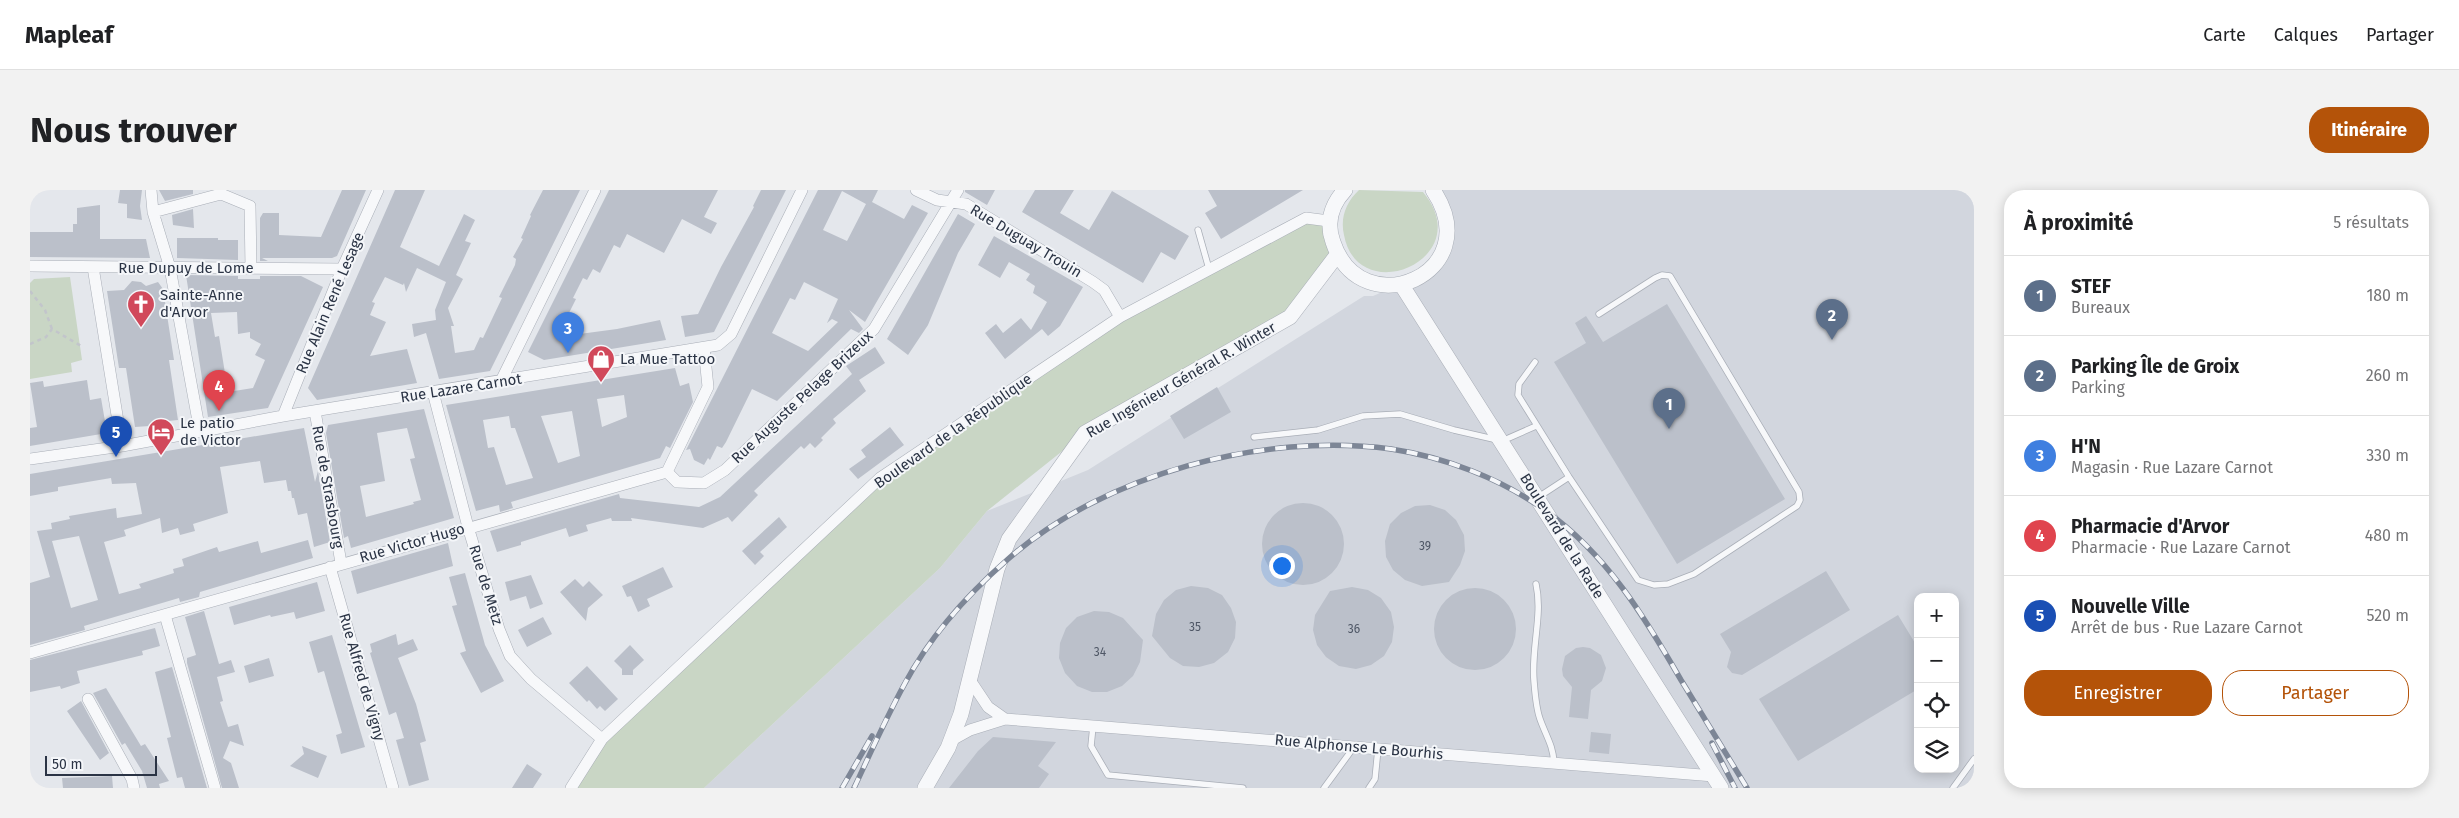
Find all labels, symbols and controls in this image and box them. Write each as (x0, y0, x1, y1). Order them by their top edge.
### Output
text: Mapleaf (25, 21, 113, 49)
text: Carte (2203, 24, 2246, 46)
text: Calques (2274, 24, 2338, 46)
text: Partager (2366, 24, 2434, 46)
button: Itinéraire (2309, 107, 2429, 153)
text: Nous trouver (30, 109, 237, 151)
street label: Rue Duguay Trouin (967, 201, 1085, 281)
text: À proximité (2024, 210, 2133, 236)
text: 5 résultats (2333, 213, 2409, 232)
street label: Rue Alain René Lesage (292, 230, 368, 376)
street label: Rue Dupuy de Lome (118, 259, 254, 277)
text: STEF (2071, 275, 2111, 298)
place label: Sainte-Anne d'Arvor (160, 286, 243, 321)
text: 1 (2036, 286, 2044, 305)
text: 180 m (2366, 286, 2409, 305)
church icon: Sainte-Anne d'Arvor (126, 289, 156, 328)
text: Bureaux (2071, 298, 2130, 317)
pin: 2 (1816, 299, 1848, 340)
pin: 3 (552, 312, 584, 353)
street label: Rue Ingénieur Général R. Winter (1083, 318, 1279, 442)
street label: Rue Auguste Pelage Brizeux (728, 326, 877, 467)
shop icon: La Mue Tattoo (586, 344, 616, 383)
place label: La Mue Tattoo (620, 350, 715, 368)
text: Parking Île de Groix (2071, 355, 2239, 378)
text: 2 (2036, 366, 2044, 385)
text: 260 m (2366, 366, 2409, 385)
street label: Rue Lazare Carnot (399, 369, 524, 406)
pin: 4 (203, 370, 235, 411)
street label: Boulevard de la République (871, 370, 1035, 492)
text: Parking (2071, 378, 2125, 397)
pin: 1 (1653, 388, 1685, 429)
place label: Le patio de Victor (180, 414, 241, 449)
pin: 5 (100, 416, 132, 457)
hotel icon: Le patio de Victor (146, 417, 176, 456)
street label: Rue de Strasbourg (308, 424, 348, 550)
text: H'N (2071, 435, 2101, 458)
text: 3 (2036, 446, 2044, 465)
text: 330 m (2366, 446, 2409, 465)
text: Magasin · Rue Lazare Carnot (2071, 458, 2273, 477)
street label: Boulevard de la Rade (1516, 470, 1608, 602)
text: Pharmacie d'Arvor (2071, 515, 2229, 538)
street label: Rue Victor Hugo (357, 519, 467, 567)
text: 4 (2035, 526, 2045, 545)
text: 480 m (2365, 526, 2409, 545)
text: Pharmacie · Rue Lazare Carnot (2071, 538, 2291, 557)
house number: 39 (1419, 539, 1431, 553)
street label: Rue de Metz (465, 543, 507, 628)
your location (1269, 553, 1295, 579)
map controls (1914, 593, 1959, 773)
button: + (1914, 593, 1959, 638)
text: Nouvelle Ville (2071, 595, 2190, 618)
text: 5 (2036, 606, 2044, 625)
text: 520 m (2366, 606, 2409, 625)
street label: Rue Alfred de Vigny (335, 611, 389, 744)
text: Arrêt de bus · Rue Lazare Carnot (2071, 618, 2303, 637)
house number: 35 (1189, 620, 1201, 634)
house number: 36 (1348, 622, 1360, 636)
button: − (1914, 638, 1959, 683)
house number: 34 (1094, 645, 1107, 659)
button: Enregistrer (2024, 670, 2212, 716)
button: Partager (2222, 670, 2409, 716)
button: locate (1914, 683, 1959, 728)
button: layers (1914, 728, 1959, 773)
street label: Rue Alphonse Le Bourhis (1274, 731, 1444, 763)
scale bar (45, 753, 158, 776)
text: 50 m (52, 756, 83, 773)

